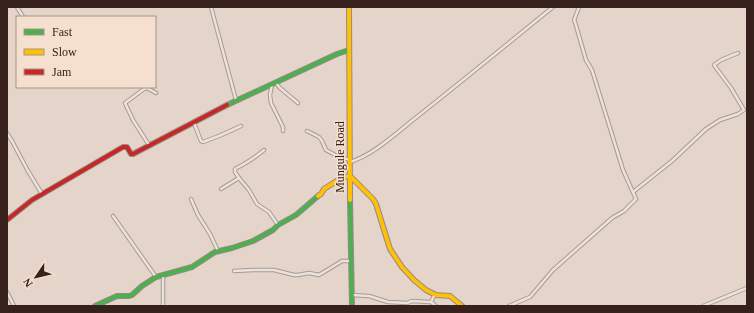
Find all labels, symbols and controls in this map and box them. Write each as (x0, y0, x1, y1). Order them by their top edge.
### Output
legend (16, 16, 156, 88)
text: Fast (52, 25, 73, 39)
text: Slow (52, 45, 77, 59)
text: Jam (52, 65, 72, 79)
street label: Mungule Road (333, 121, 347, 193)
north arrow (16, 257, 56, 297)
text: N (21, 276, 35, 289)

